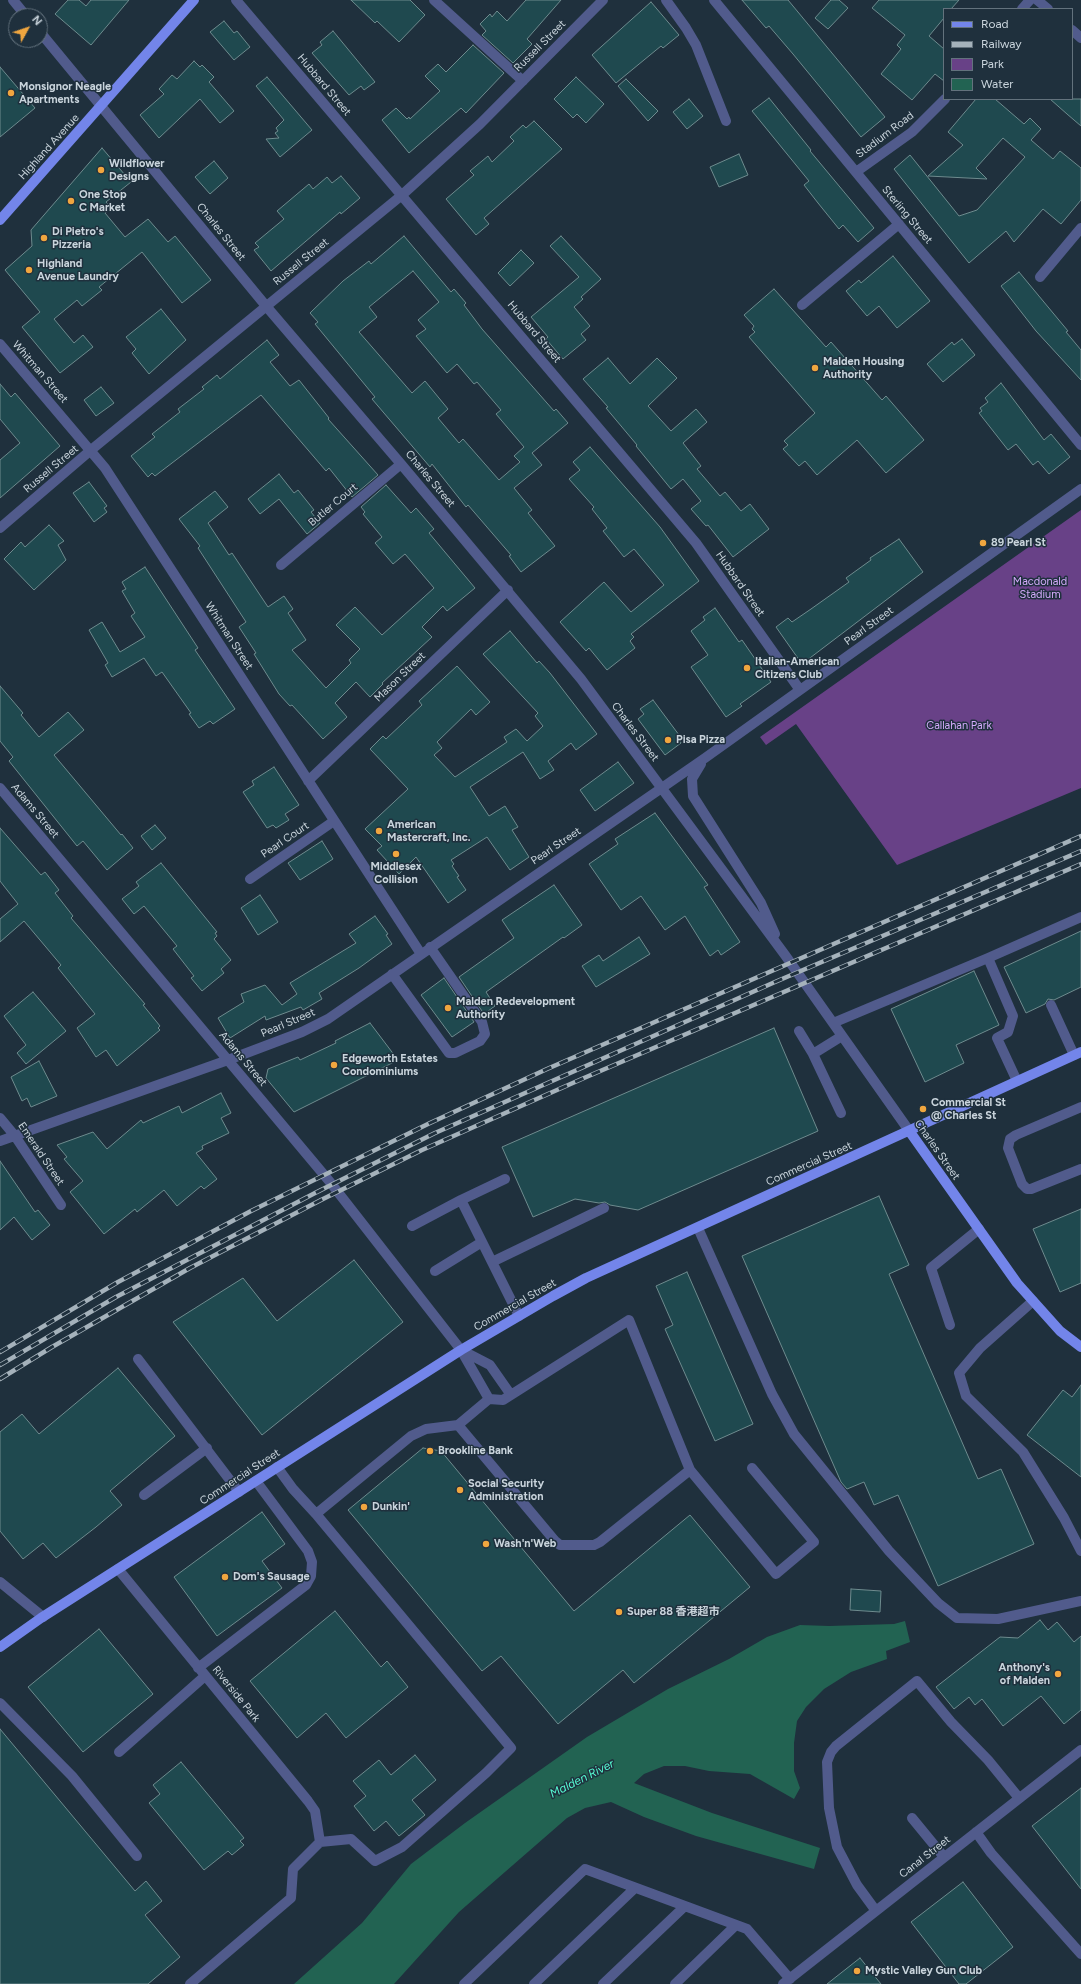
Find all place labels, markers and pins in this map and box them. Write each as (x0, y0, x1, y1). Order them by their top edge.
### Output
place label: Monsignor Neagle Apartments (19, 80, 111, 106)
marker: Monsignor Neagle Apartments (6, 88, 16, 98)
place label: Wildflower Designs (109, 157, 164, 183)
marker: Wildflower Designs (96, 165, 106, 175)
place label: One Stop C Market (79, 188, 127, 214)
marker: One Stop C Market (66, 196, 76, 206)
place label: Di Pietro's Pizzeria (52, 225, 104, 251)
marker: Di Pietro's Pizzeria (39, 233, 49, 243)
place label: Highland Avenue Laundry (37, 257, 119, 283)
marker: Highland Avenue Laundry (24, 265, 34, 275)
place label: Malden Housing Authority (823, 355, 904, 381)
marker: Malden Housing Authority (810, 363, 820, 373)
place label: 89 Pearl St (991, 536, 1046, 550)
marker: 89 Pearl St (978, 538, 988, 548)
place label: Italian-American Citizens Club (755, 655, 839, 681)
marker: Italian-American Citizens Club (742, 663, 752, 673)
place label: Pisa Pizza (676, 733, 725, 747)
marker: Pisa Pizza (663, 735, 673, 745)
place label: American Mastercraft, Inc. (387, 818, 470, 844)
marker: American Mastercraft, Inc. (374, 826, 384, 836)
marker: Middlesex Collision (391, 849, 401, 859)
place label: Middlesex Collision (370, 860, 422, 886)
place label: Malden Redevelopment Authority (456, 995, 575, 1021)
marker: Malden Redevelopment Authority (443, 1003, 453, 1013)
place label: Edgeworth Estates Condominiums (342, 1052, 438, 1078)
marker: Edgeworth Estates Condominiums (329, 1060, 339, 1070)
place label: Commercial St @ Charles St (931, 1096, 1006, 1122)
marker: Commercial St @ Charles St (918, 1104, 928, 1114)
place label: Brookline Bank (438, 1444, 513, 1458)
marker: Brookline Bank (425, 1446, 435, 1456)
place label: Social Security Administration (468, 1477, 544, 1503)
marker: Social Security Administration (455, 1485, 465, 1495)
place label: Dunkin' (372, 1500, 410, 1514)
marker: Dunkin' (359, 1502, 369, 1512)
place label: Wash'n'Web (494, 1537, 556, 1551)
marker: Wash'n'Web (481, 1539, 491, 1549)
place label: Dom's Sausage (233, 1570, 310, 1584)
marker: Dom's Sausage (220, 1572, 230, 1582)
place label: Super 88 香港超市 (627, 1605, 719, 1619)
marker: Super 88 香港超市 (614, 1607, 624, 1617)
place label: Anthony's of Malden (999, 1661, 1050, 1687)
marker: Anthony's of Malden (1053, 1669, 1063, 1679)
place label: Mystic Valley Gun Club (865, 1964, 982, 1978)
marker: Mystic Valley Gun Club (852, 1966, 862, 1976)

